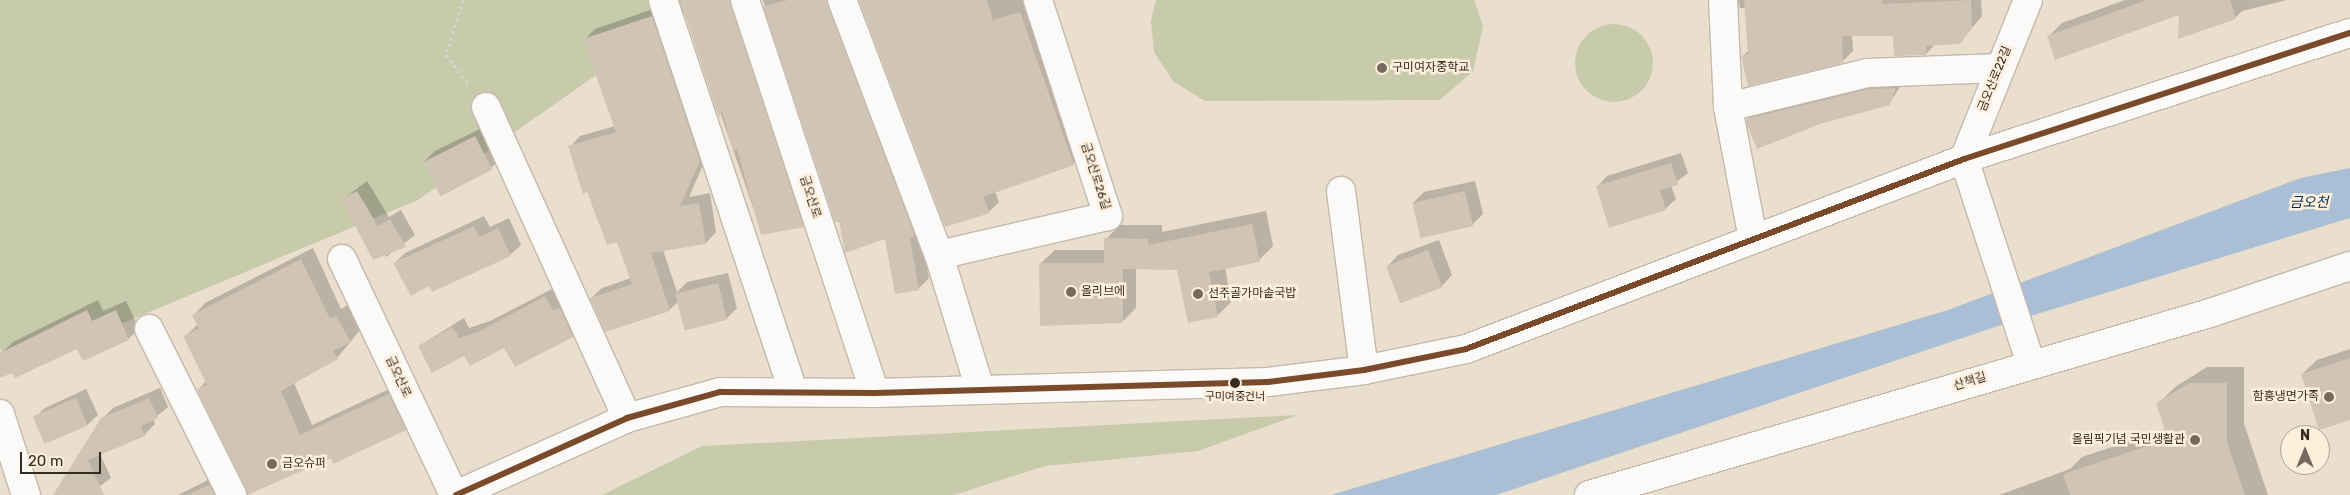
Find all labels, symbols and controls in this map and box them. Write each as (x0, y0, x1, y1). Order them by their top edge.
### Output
street label: 금오산로22길 (1975, 44, 2015, 114)
place label: 구미여자중학교 (1392, 61, 1469, 75)
marker: 구미여자중학교 (1376, 62, 1388, 74)
street label: 금오산로26길 (1077, 141, 1113, 211)
street label: 금오산로 (796, 174, 824, 220)
water label: 금오천 (2290, 195, 2328, 211)
place label: 올리브에 (1081, 285, 1125, 299)
marker: 올리브에 (1065, 286, 1077, 298)
place label: 선주골가마솥국밥 (1208, 287, 1296, 301)
marker: 선주골가마솥국밥 (1192, 288, 1204, 300)
street label: 금오산로 (382, 354, 414, 400)
street label: 산책길 (1952, 370, 1988, 394)
marker: 구미여중건너 (1230, 378, 1240, 388)
place label: 구미여중건너 (1205, 390, 1265, 404)
place label: 함흥냉면가족 (2253, 390, 2319, 404)
marker: 함흥냉면가족 (2323, 391, 2335, 403)
north arrow (2280, 425, 2330, 475)
text: N (2300, 427, 2310, 444)
place label: 올림픽기념 국민생활관 (2072, 433, 2185, 447)
marker: 올림픽기념 국민생활관 (2189, 434, 2201, 446)
scale bar (22, 442, 104, 474)
text: 20 m (28, 452, 63, 470)
place label: 금오슈퍼 (282, 457, 326, 471)
marker: 금오슈퍼 (266, 458, 278, 470)

